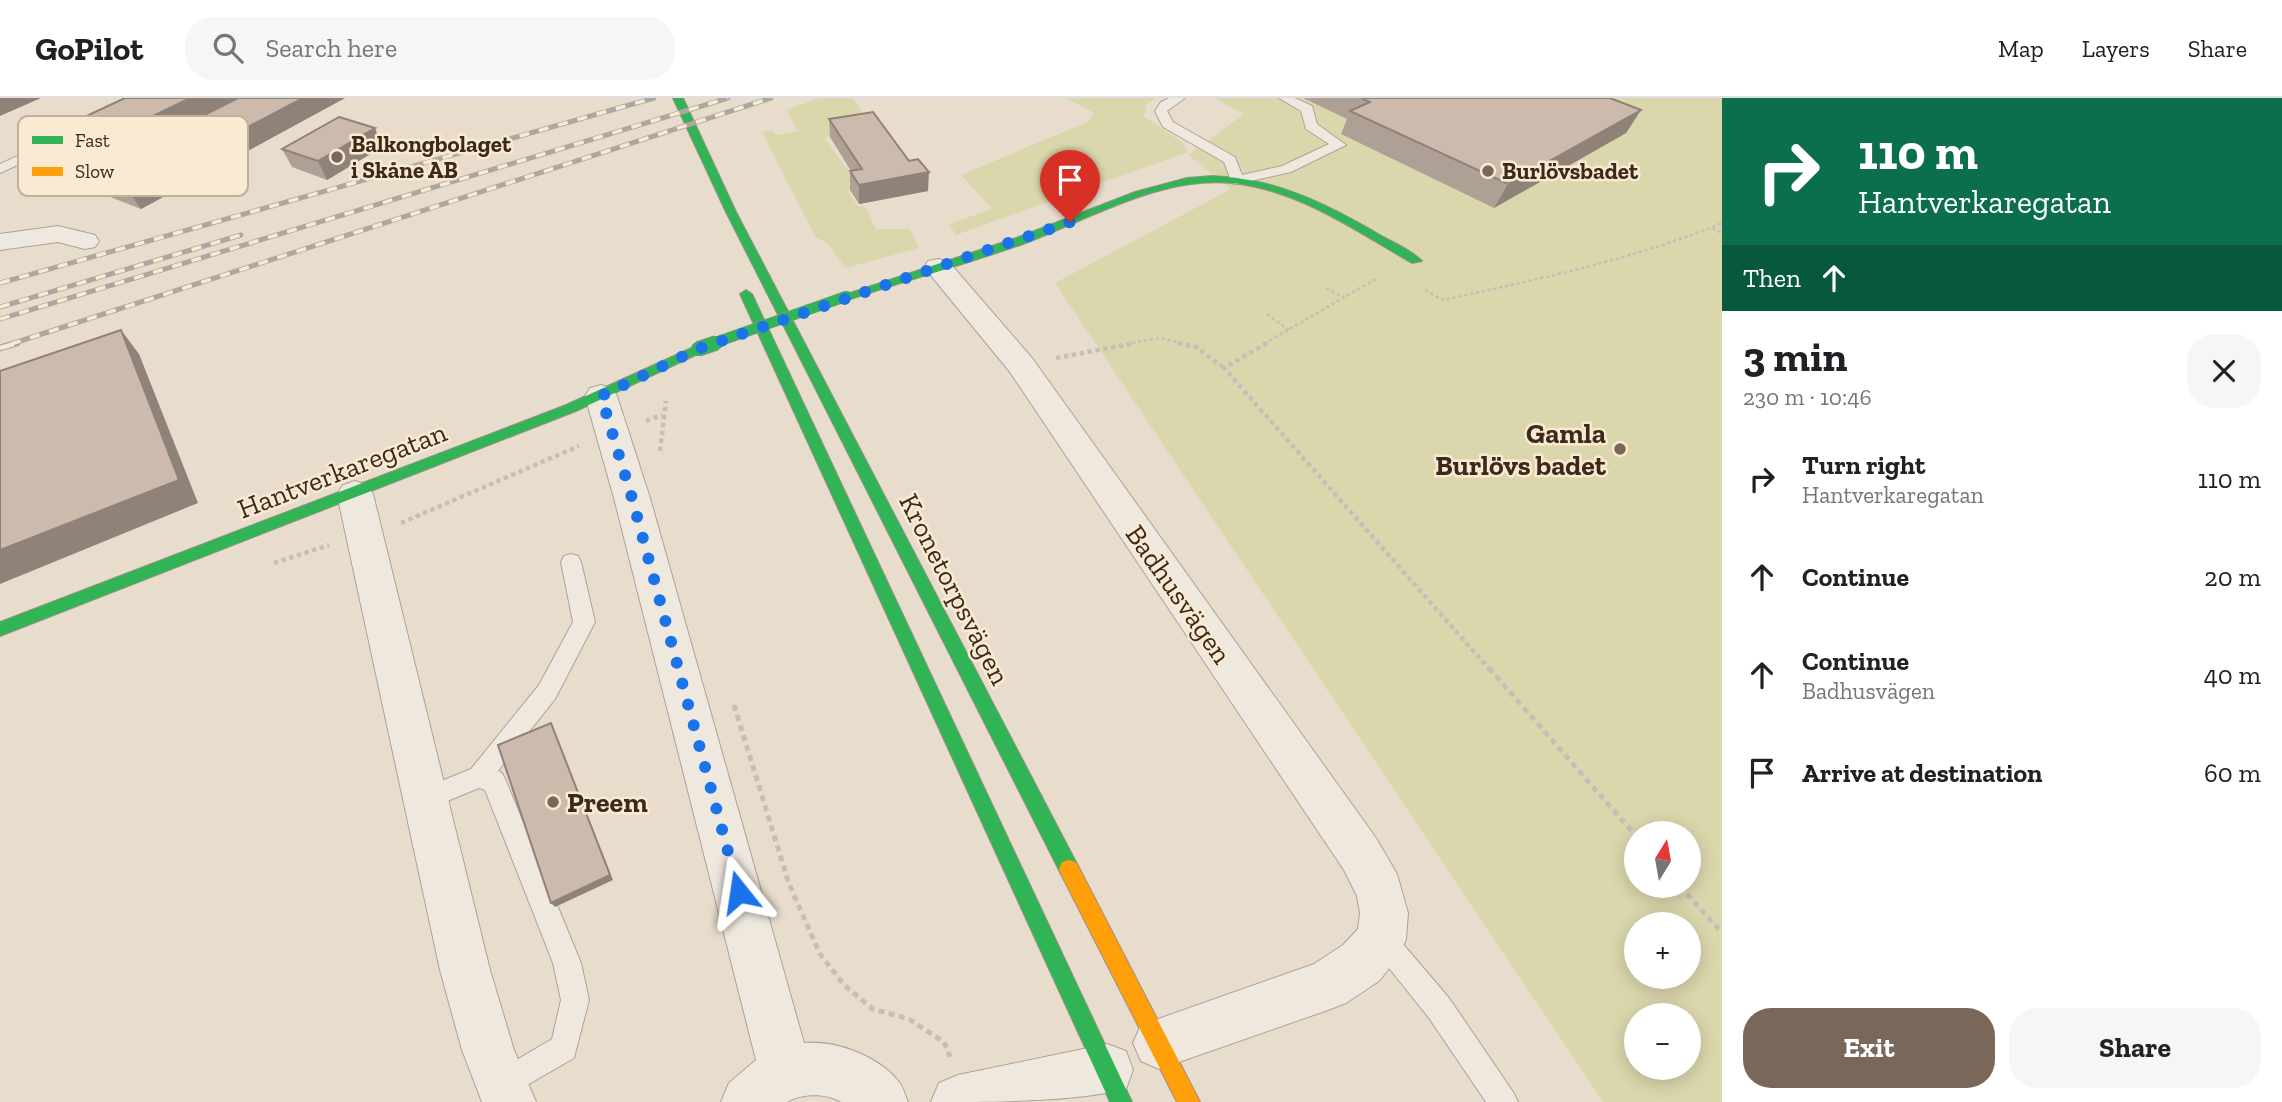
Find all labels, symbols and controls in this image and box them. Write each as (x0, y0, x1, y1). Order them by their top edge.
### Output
search box (185, 17, 675, 80)
text: GoPilot (35, 29, 143, 68)
icon: search (209, 29, 247, 67)
text: Search here (265, 32, 397, 64)
text: Map (1998, 34, 2044, 63)
text: Layers (2082, 34, 2150, 63)
text: Share (2188, 34, 2247, 63)
legend (18, 116, 248, 196)
text: 110 m (1858, 123, 1978, 182)
icon: right (1743, 126, 1834, 217)
text: Fast (75, 129, 110, 152)
place label: Balkongbolaget i Skåne AB (351, 130, 512, 184)
marker: Balkongbolaget i Skåne AB (329, 149, 345, 165)
pin (1040, 150, 1100, 222)
place label: Burlövsbadet (1502, 157, 1639, 185)
text: Slow (75, 160, 115, 183)
icon: arrive (1051, 161, 1089, 199)
marker: Burlövsbadet (1480, 163, 1496, 179)
text: Hantverkaregatan (1858, 183, 2111, 221)
icon: ahead (1815, 259, 1853, 297)
text: Then (1743, 262, 1801, 294)
text: 3 min (1743, 331, 1848, 382)
button: close (2187, 334, 2261, 408)
text: 230 m · 10:46 (1743, 383, 1872, 411)
street label: Hantverkaregatan (233, 415, 451, 526)
place label: Gamla Burlövs badet (1435, 417, 1607, 482)
marker: Gamla Burlövs badet (1612, 441, 1628, 457)
text: Turn right (1802, 449, 1925, 481)
icon: right (1743, 460, 1781, 498)
text: 110 m (2198, 463, 2261, 495)
text: Hantverkaregatan (1802, 481, 1984, 509)
street label: Kronetorpsvägen (892, 488, 1017, 690)
street label: Badhusvägen (1119, 519, 1239, 670)
icon: ahead (1743, 558, 1781, 596)
text: Continue (1802, 561, 1909, 593)
text: 20 m (2204, 561, 2261, 593)
text: Continue (1802, 645, 1909, 677)
icon: ahead (1743, 656, 1781, 694)
text: 40 m (2204, 659, 2261, 691)
text: Badhusvägen (1802, 677, 1935, 705)
icon: arrive (1743, 754, 1781, 792)
text: Arrive at destination (1802, 757, 2042, 789)
text: 60 m (2204, 757, 2261, 789)
place label: Preem (567, 786, 648, 819)
marker: Preem (545, 794, 561, 810)
north arrow (1624, 821, 1701, 898)
map controls (1624, 821, 1701, 1080)
position arrow (702, 855, 776, 929)
button: + (1624, 912, 1701, 989)
button: − (1624, 1003, 1701, 1080)
button: Exit (1743, 1008, 1995, 1088)
button: Share (2009, 1008, 2261, 1088)

